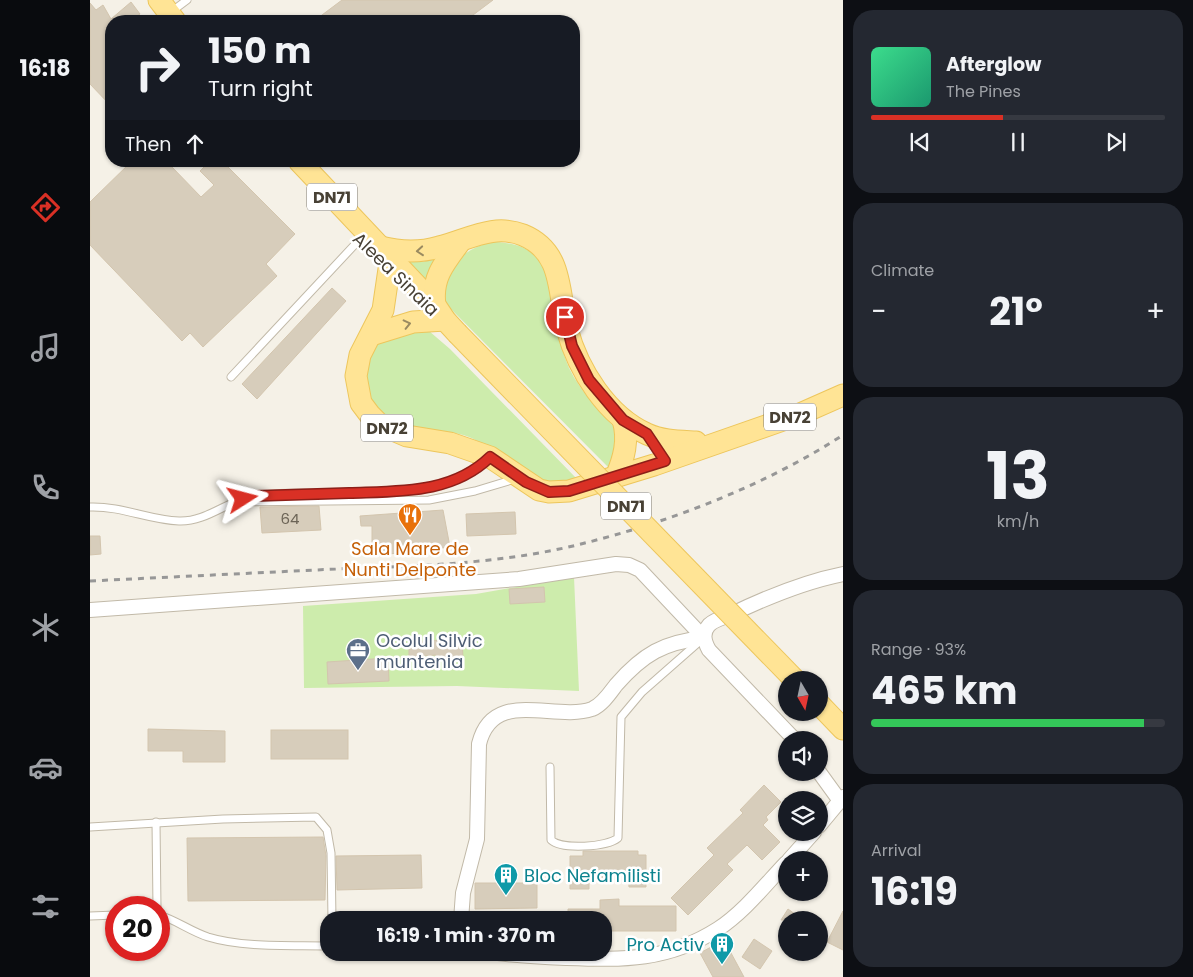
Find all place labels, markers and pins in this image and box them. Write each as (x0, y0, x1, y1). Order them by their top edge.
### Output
pin (544, 296, 586, 338)
restaurant icon: Sala Mare de Nunti Delponte (397, 502, 423, 536)
place label: Sala Mare de Nunti Delponte (344, 536, 476, 582)
place label: Ocolul Silvic muntenia (376, 628, 483, 674)
office icon: Ocolul Silvic muntenia (345, 637, 371, 671)
building icon: Bloc Nefamilisti (493, 862, 519, 896)
place label: Bloc Nefamilisti (524, 863, 661, 888)
building icon: Pro Activ (709, 931, 735, 965)
place label: Pro Activ (626, 932, 704, 957)

